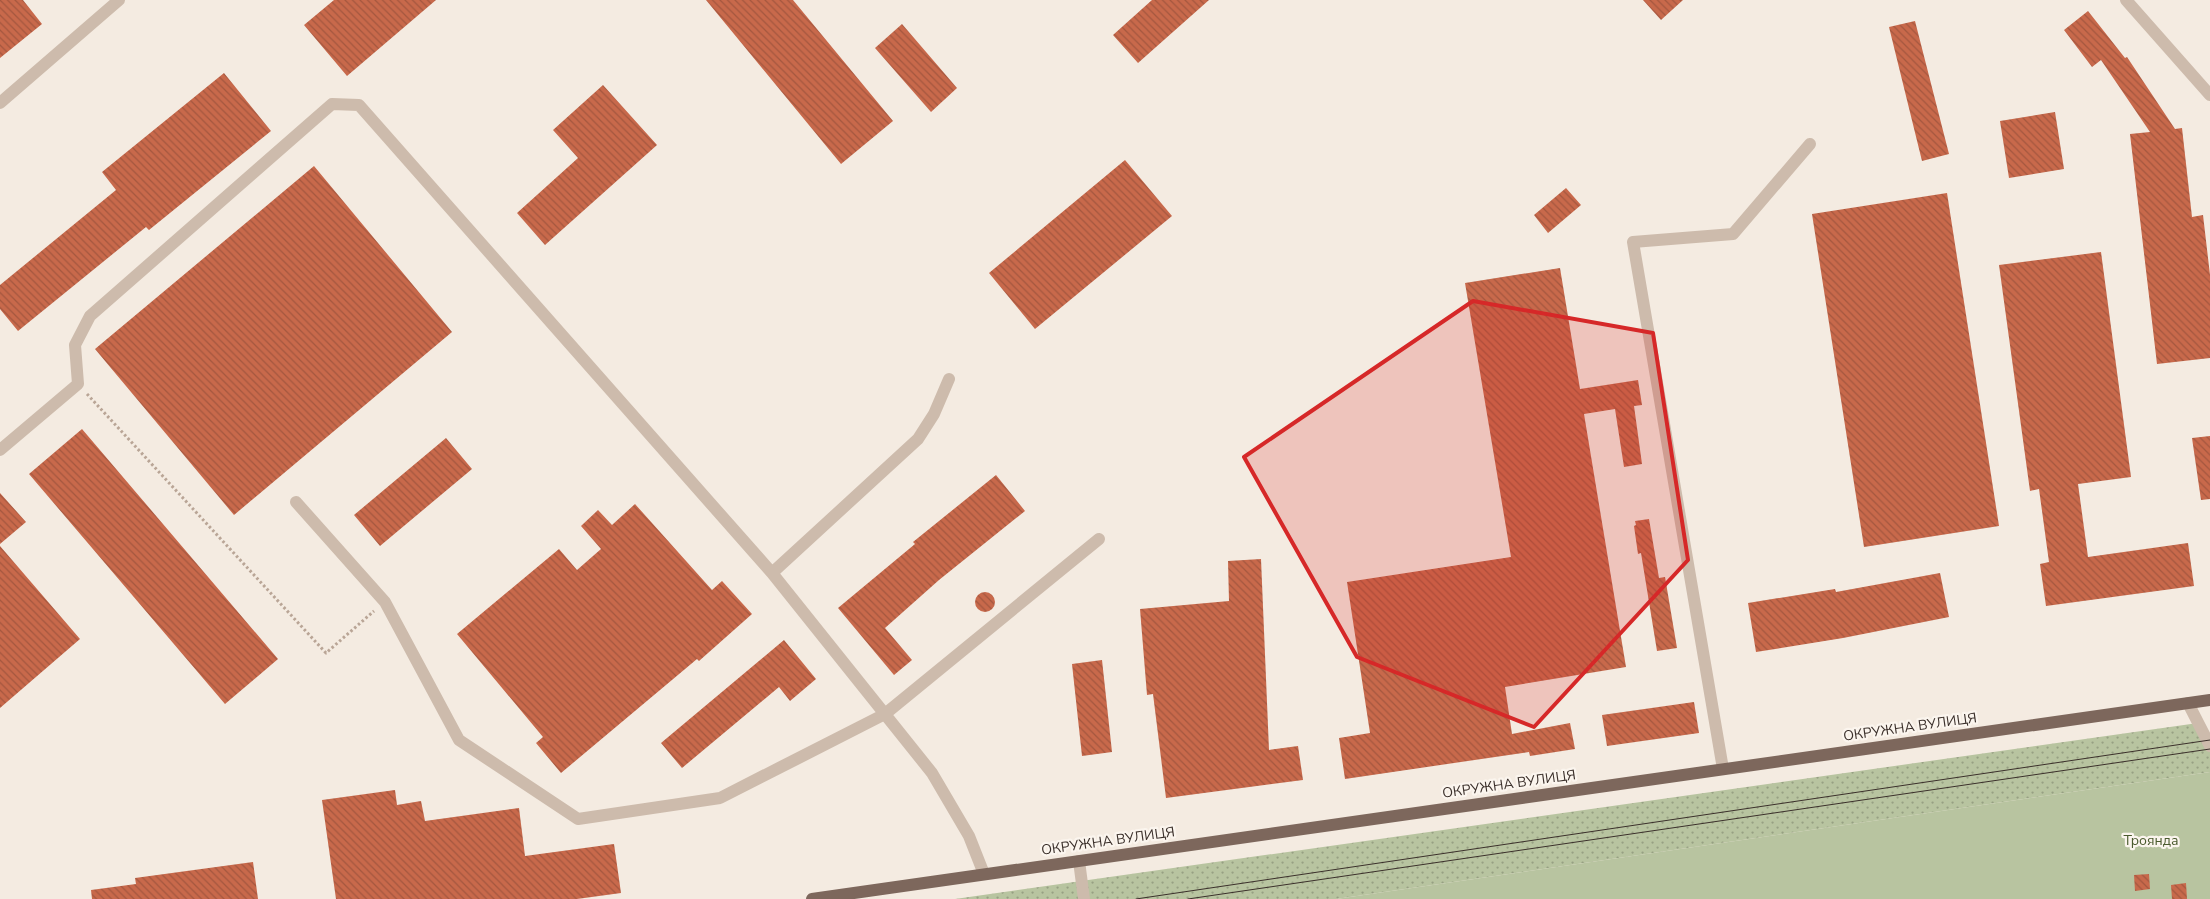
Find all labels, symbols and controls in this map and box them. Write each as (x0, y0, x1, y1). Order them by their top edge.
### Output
street label: ОКРУЖНА ВУЛИЦЯ (1842, 708, 1978, 746)
street label: ОКРУЖНА ВУЛИЦЯ (1441, 765, 1577, 803)
street label: ОКРУЖНА ВУЛИЦЯ (1040, 822, 1176, 860)
park label: Троянда (2123, 831, 2179, 850)

